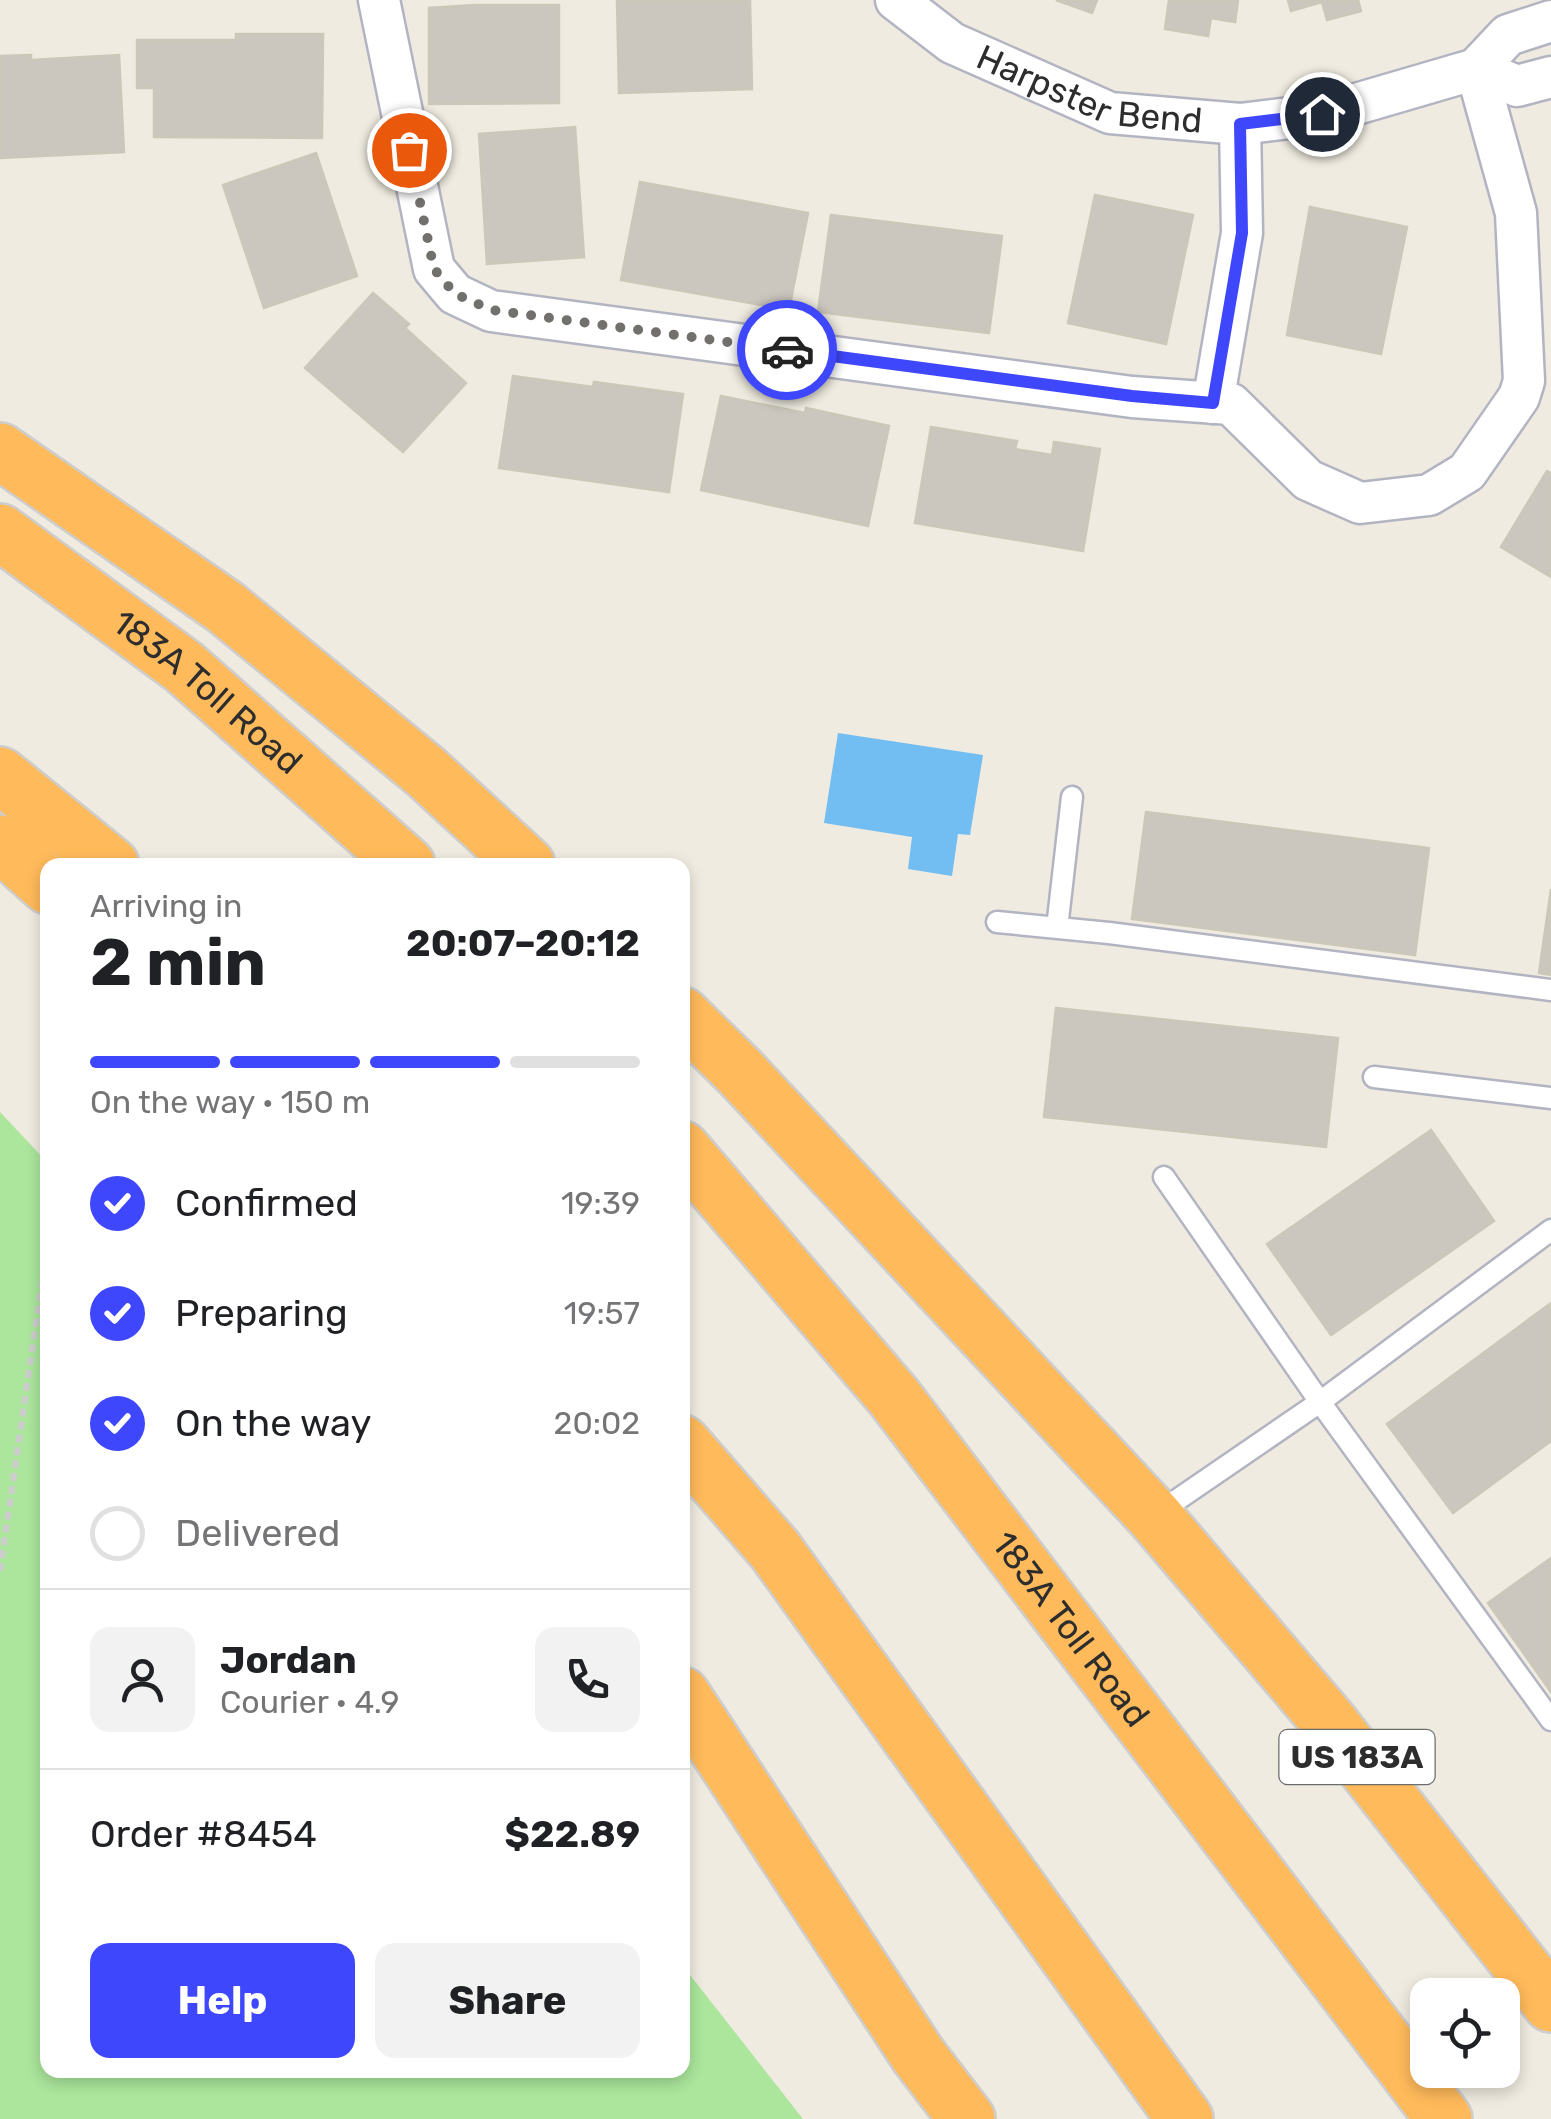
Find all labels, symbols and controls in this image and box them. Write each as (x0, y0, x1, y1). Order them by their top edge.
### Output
street label: Harpster Bend (970, 36, 1204, 142)
pin (1280, 72, 1365, 157)
icon: home (1295, 87, 1350, 142)
pin (367, 108, 452, 193)
icon: bag (382, 123, 437, 178)
courier (737, 300, 837, 400)
icon: car (760, 323, 815, 378)
street label: 183A Toll Road (104, 601, 311, 783)
text: Arriving in (90, 887, 242, 925)
text: 20:07–20:12 (406, 920, 640, 966)
text: 2 min (90, 924, 266, 1001)
text: On the way · 150 m (90, 1083, 370, 1121)
icon: check (90, 1176, 145, 1231)
text: Confirmed (175, 1180, 358, 1226)
text: 19:39 (561, 1184, 640, 1222)
icon: check (90, 1286, 145, 1341)
text: Preparing (175, 1290, 348, 1336)
text: 19:57 (564, 1294, 640, 1332)
icon: check (90, 1396, 145, 1451)
text: On the way (175, 1400, 371, 1446)
text: 20:02 (554, 1404, 640, 1442)
text: Delivered (175, 1510, 340, 1556)
street label: 183A Toll Road (983, 1523, 1158, 1735)
button: person (90, 1627, 195, 1732)
button: phone (535, 1627, 640, 1732)
text: Jordan (220, 1637, 357, 1683)
text: Courier · 4.9 (220, 1683, 399, 1721)
road number: US 183A (1280, 1730, 1434, 1784)
text: Order #8454 (90, 1811, 317, 1857)
text: $22.89 (505, 1811, 640, 1857)
button: Help (90, 1943, 355, 2058)
button: Share (375, 1943, 640, 2058)
map controls (1410, 1978, 1520, 2088)
button: locate (1410, 1978, 1520, 2088)

